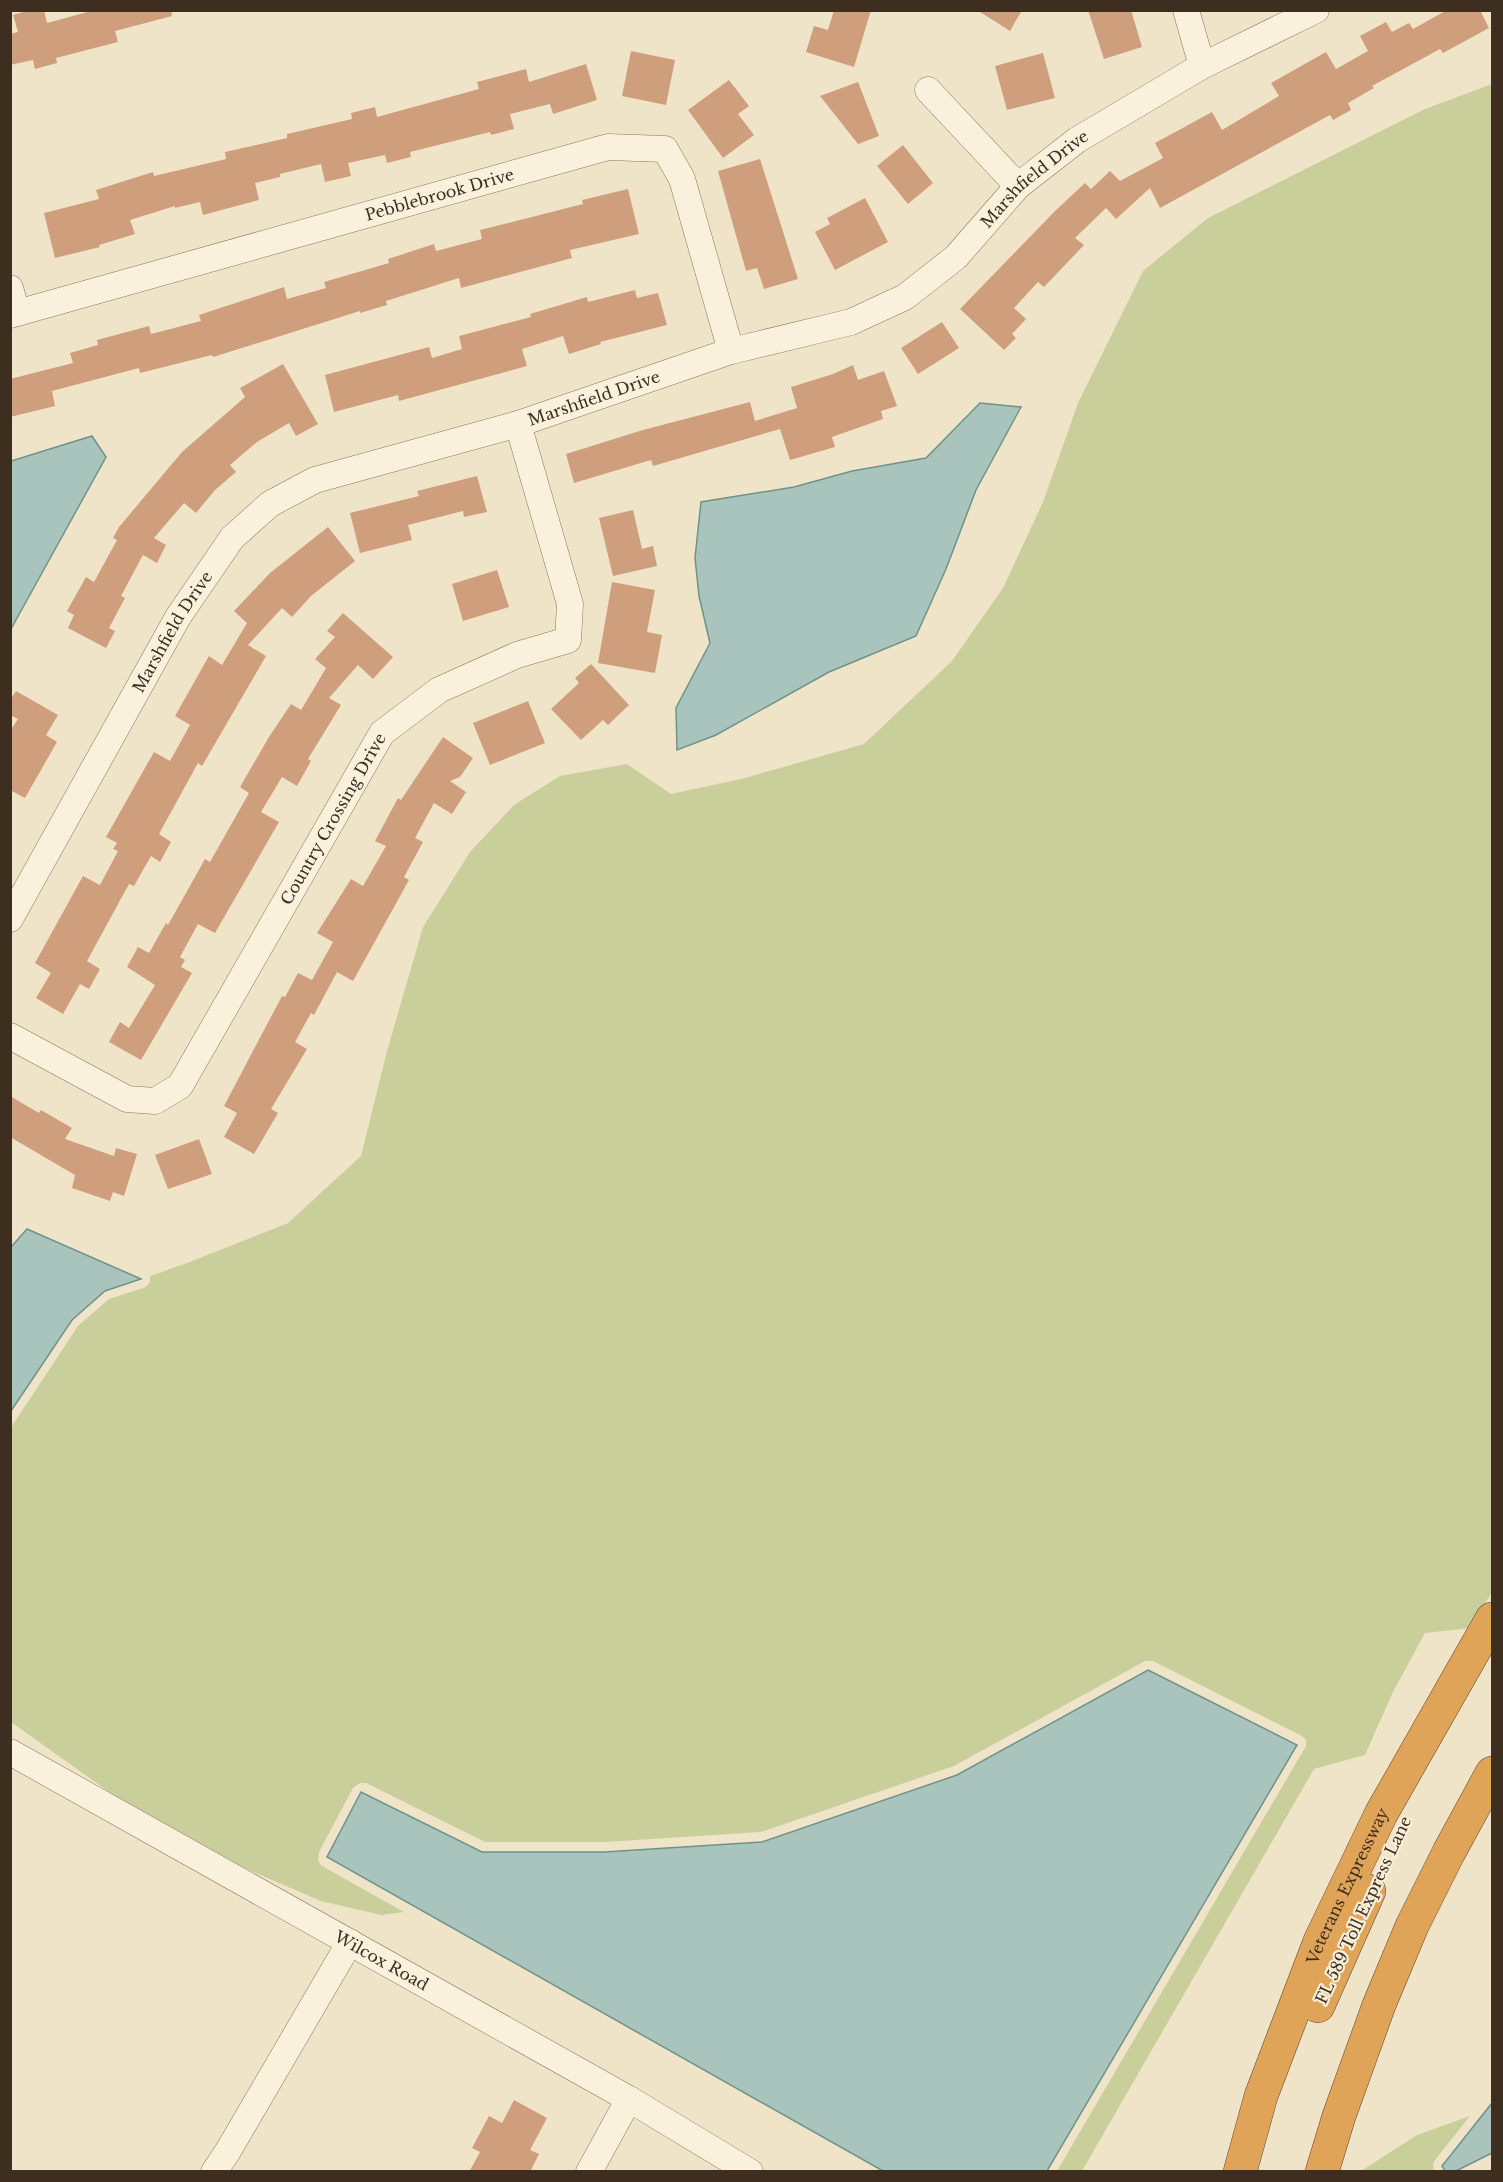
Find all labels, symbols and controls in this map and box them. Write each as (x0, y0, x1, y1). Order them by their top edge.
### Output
street label: Marshfield Drive (976, 126, 1092, 232)
street label: Pebblebrook Drive (363, 164, 516, 225)
street label: Marshfield Drive (525, 366, 662, 430)
street label: Marshfield Drive (128, 567, 216, 696)
street label: Country Crossing Drive (276, 729, 390, 908)
street label: Veterans Expressway (1302, 1803, 1393, 1968)
street label: FL 589 Toll Express Lane (1311, 1813, 1415, 2007)
street label: Wilcox Road (330, 1925, 432, 1995)

